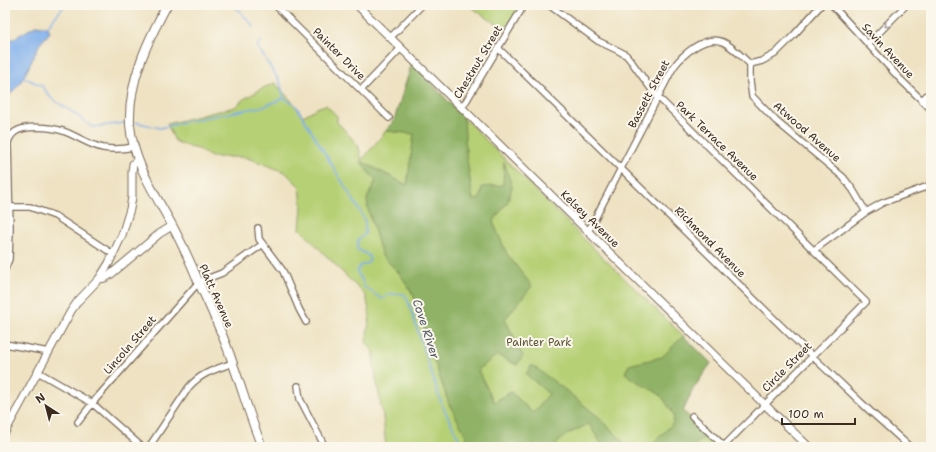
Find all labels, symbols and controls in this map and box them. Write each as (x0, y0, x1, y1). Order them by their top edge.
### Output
street label: Savin Avenue (858, 20, 918, 82)
one-way arrow (884, 20, 892, 28)
street label: Chestnut Street (450, 22, 506, 101)
street label: Painter Drive (309, 24, 369, 84)
street label: Bassett Street (625, 57, 673, 131)
street label: Park Terrace Avenue (673, 98, 761, 184)
street label: Atwood Avenue (770, 98, 844, 166)
street label: Kelsey Avenue (557, 187, 623, 251)
street label: Richmond Avenue (671, 203, 749, 281)
street label: Platt Avenue (195, 262, 237, 330)
water label: Cove River (409, 297, 443, 361)
street label: Lincoln Street (100, 312, 160, 378)
park label: Painter Park (506, 335, 572, 350)
street label: Circle Street (759, 339, 815, 395)
north arrow (26, 386, 66, 426)
text: N (32, 390, 49, 407)
scale bar (782, 400, 855, 426)
text: 100 m (788, 406, 824, 422)

